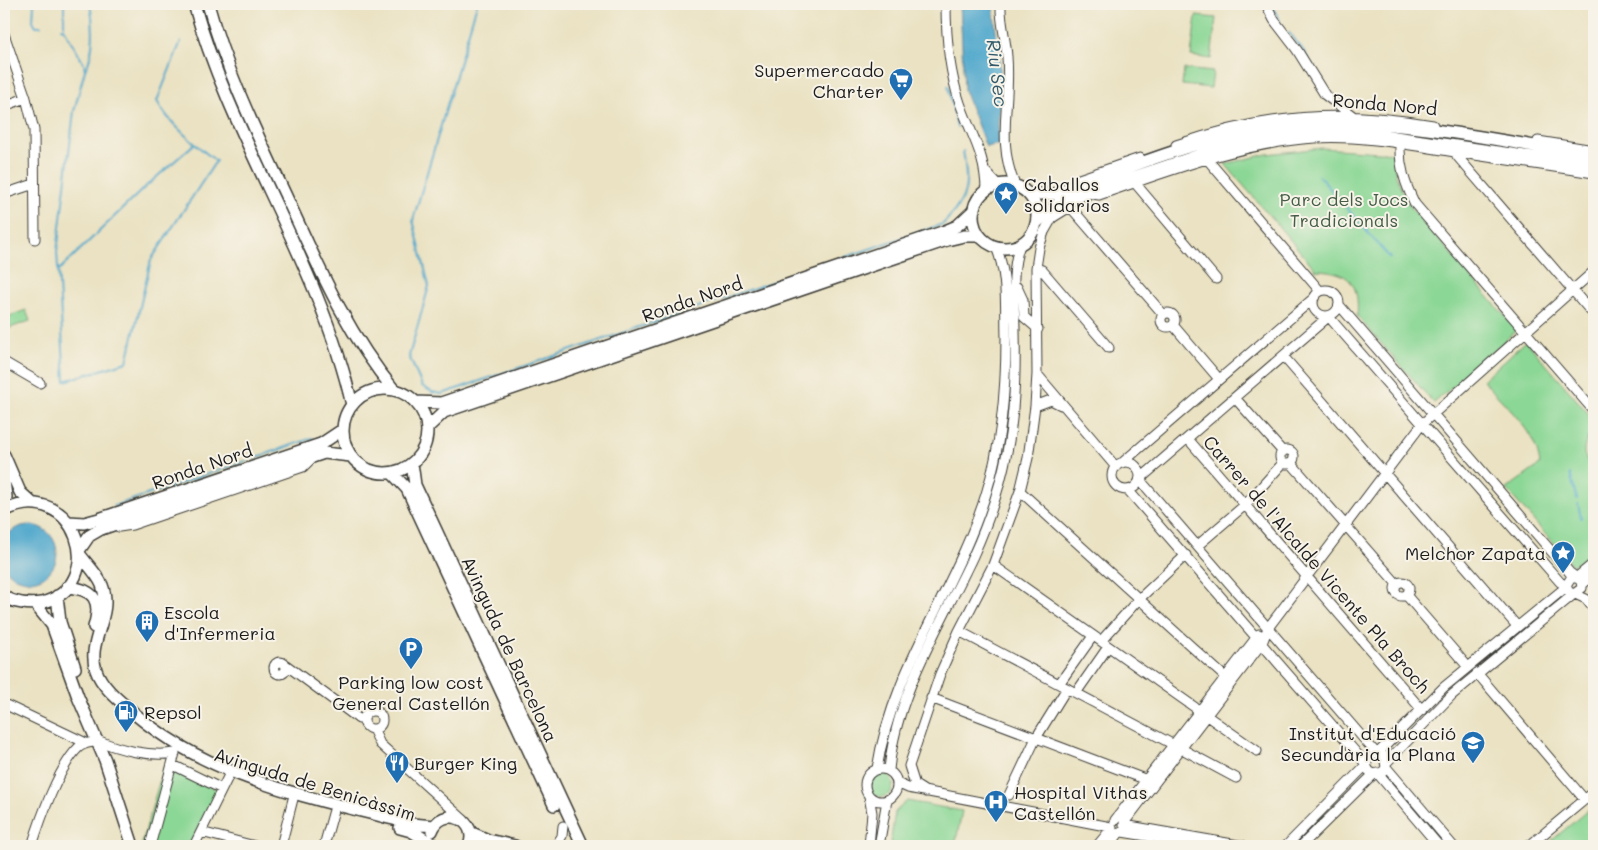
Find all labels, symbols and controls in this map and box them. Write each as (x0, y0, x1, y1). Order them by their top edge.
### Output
water label: Riu Sec (981, 38, 1015, 108)
place label: Supermercado Charter (754, 58, 884, 103)
supermarket icon: Supermercado Charter (888, 67, 914, 101)
street label: Ronda Nord (1332, 87, 1438, 121)
place label: Caballos solidarios (1024, 172, 1110, 217)
place icon: Caballos solidarios (993, 181, 1019, 215)
park label: Parc dels Jocs Tradicionals (1279, 187, 1409, 232)
street label: Ronda Nord (638, 271, 746, 327)
street label: Carrer de l'Alcalde Vicente Pla Broch (1198, 430, 1436, 698)
street label: Ronda Nord (148, 438, 256, 494)
place icon: Melchor Zapata (1550, 540, 1576, 574)
place label: Melchor Zapata (1405, 541, 1546, 565)
street label: Avinguda de Barcelona (456, 552, 564, 746)
place label: Escola d'Infermeria (164, 600, 276, 645)
building icon: Escola d'Infermeria (134, 609, 160, 643)
parking icon: Parking low cost General Castellón (398, 636, 424, 670)
place label: Parking low cost General Castellón (332, 670, 490, 715)
fuel station icon: Repsol (113, 699, 139, 733)
place label: Repsol (144, 700, 202, 724)
place label: Institut d'Educació Secundària la Plana (1281, 721, 1456, 766)
school or university icon: Institut d'Educació Secundària la Plana (1460, 730, 1486, 764)
street label: Avinguda de Benicàssim (211, 742, 419, 826)
restaurant icon: Burger King (384, 750, 410, 784)
place label: Burger King (414, 751, 517, 775)
place label: Hospital Vithas Castellón (1014, 780, 1147, 825)
hospital icon: Hospital Vithas Castellón (983, 789, 1009, 823)

